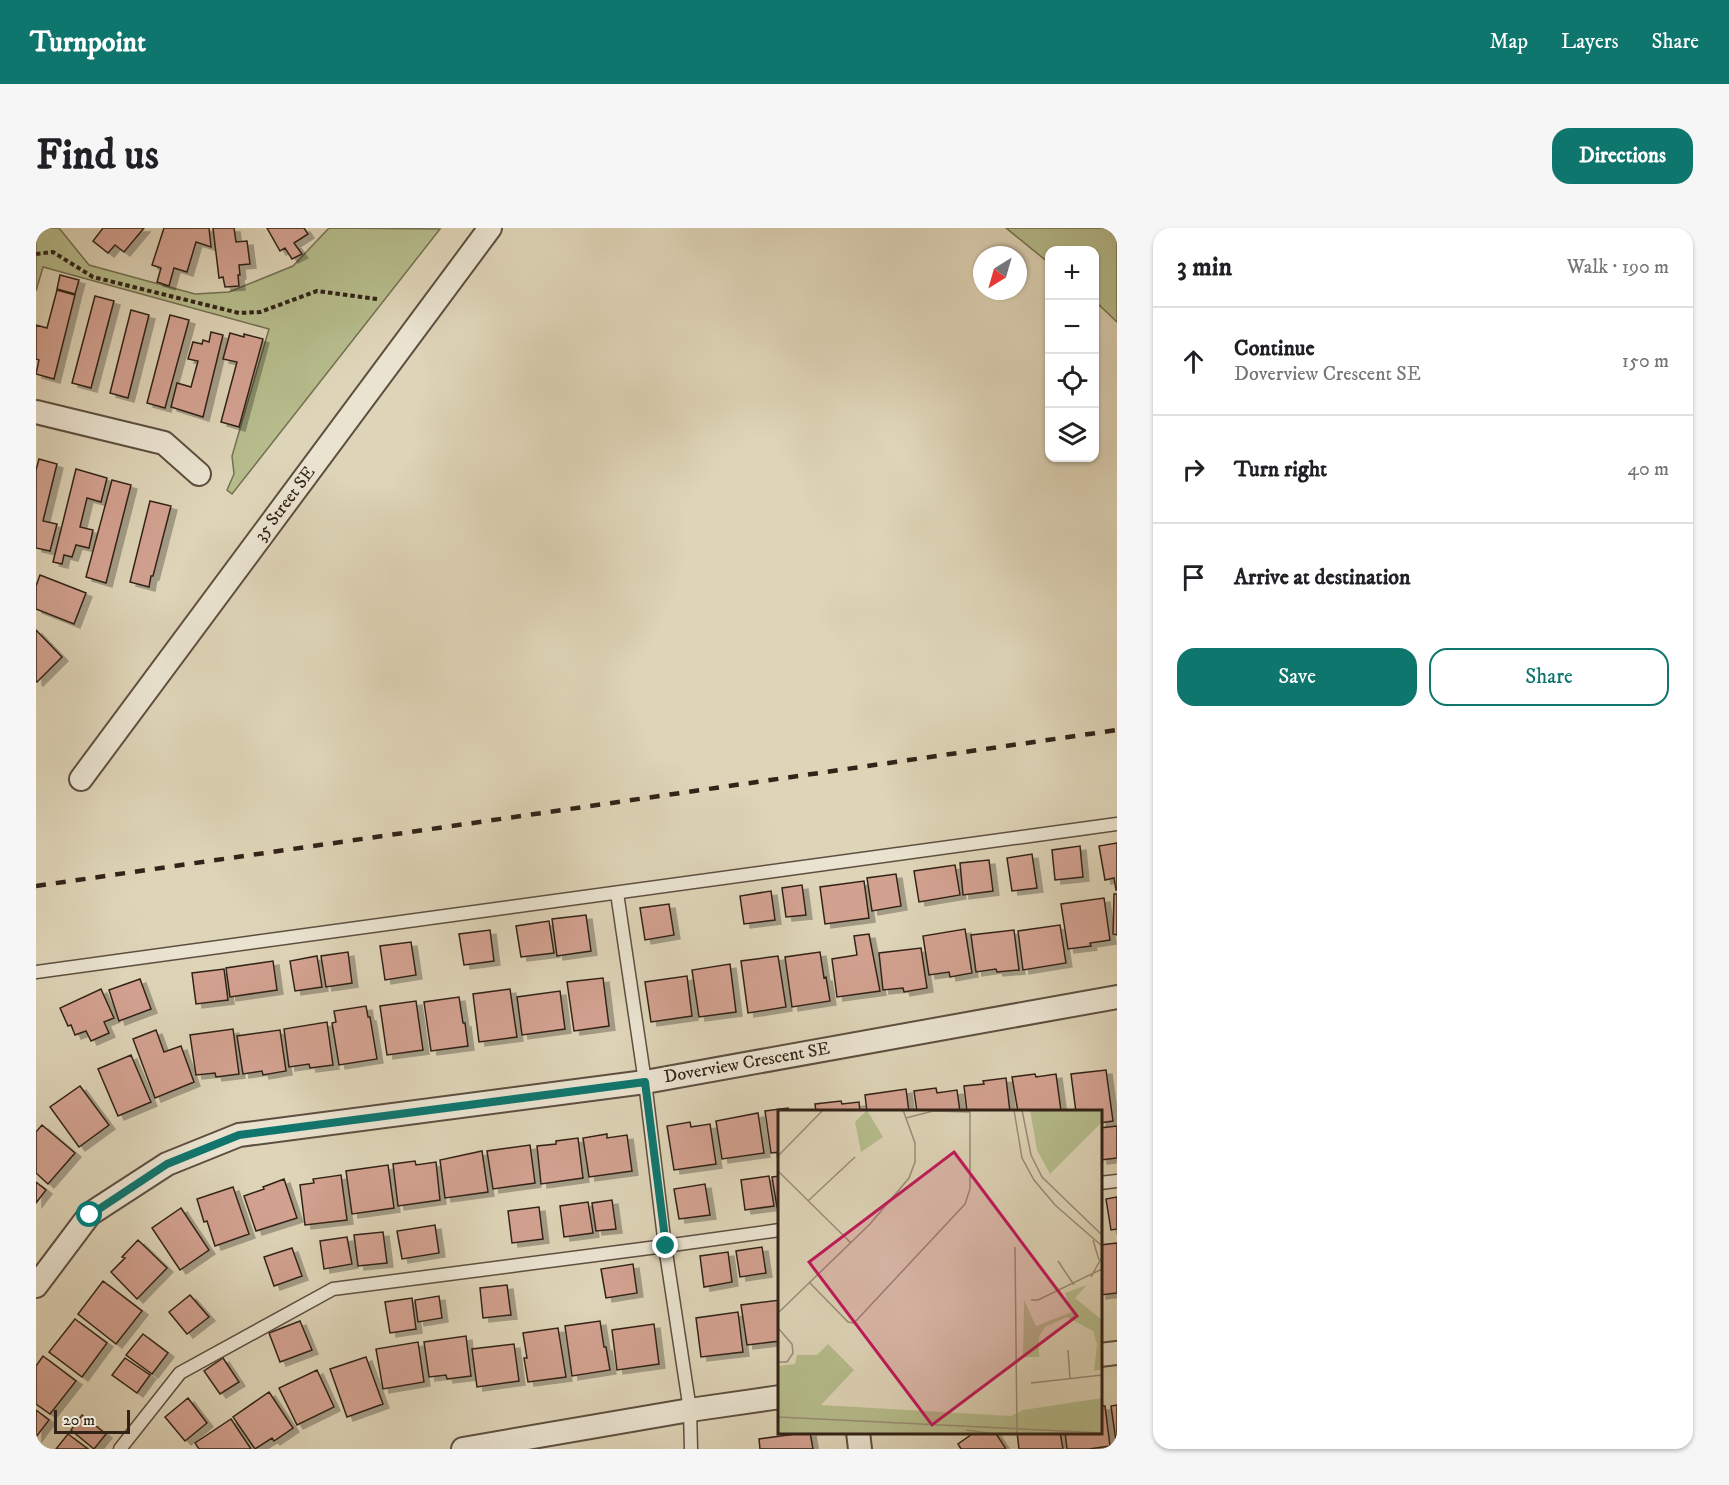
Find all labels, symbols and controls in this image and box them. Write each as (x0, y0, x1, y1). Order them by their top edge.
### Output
text: Turnpoint (30, 25, 146, 60)
text: Map (1489, 29, 1528, 55)
text: Layers (1561, 29, 1619, 55)
text: Share (1652, 29, 1699, 55)
button: Directions (1552, 128, 1693, 184)
text: Find us (36, 130, 159, 182)
north arrow (973, 246, 1027, 300)
map controls (1045, 246, 1099, 462)
button: + (1045, 246, 1099, 300)
text: 3 min (1177, 251, 1232, 284)
text: Walk · 190 m (1567, 255, 1669, 280)
button: − (1045, 300, 1099, 354)
text: Continue (1234, 335, 1315, 362)
icon: ahead (1177, 345, 1210, 378)
text: 150 m (1622, 349, 1669, 374)
button: locate (1045, 354, 1099, 408)
text: Doverview Crescent SE (1234, 362, 1421, 387)
button: layers (1045, 408, 1099, 462)
icon: right (1177, 453, 1210, 486)
text: Turn right (1234, 456, 1327, 483)
text: 40 m (1627, 457, 1669, 482)
street label: 35 Street SE (250, 462, 320, 546)
icon: arrive (1177, 561, 1210, 594)
text: Arrive at destination (1234, 564, 1411, 591)
button: Save (1177, 648, 1417, 706)
button: Share (1429, 648, 1669, 706)
street label: Doverview Crescent SE (662, 1038, 832, 1088)
inset map (778, 1110, 1102, 1434)
route start (76, 1201, 102, 1227)
route end (652, 1232, 678, 1258)
scale bar (54, 1407, 130, 1434)
text: 20 m (63, 1410, 95, 1430)

